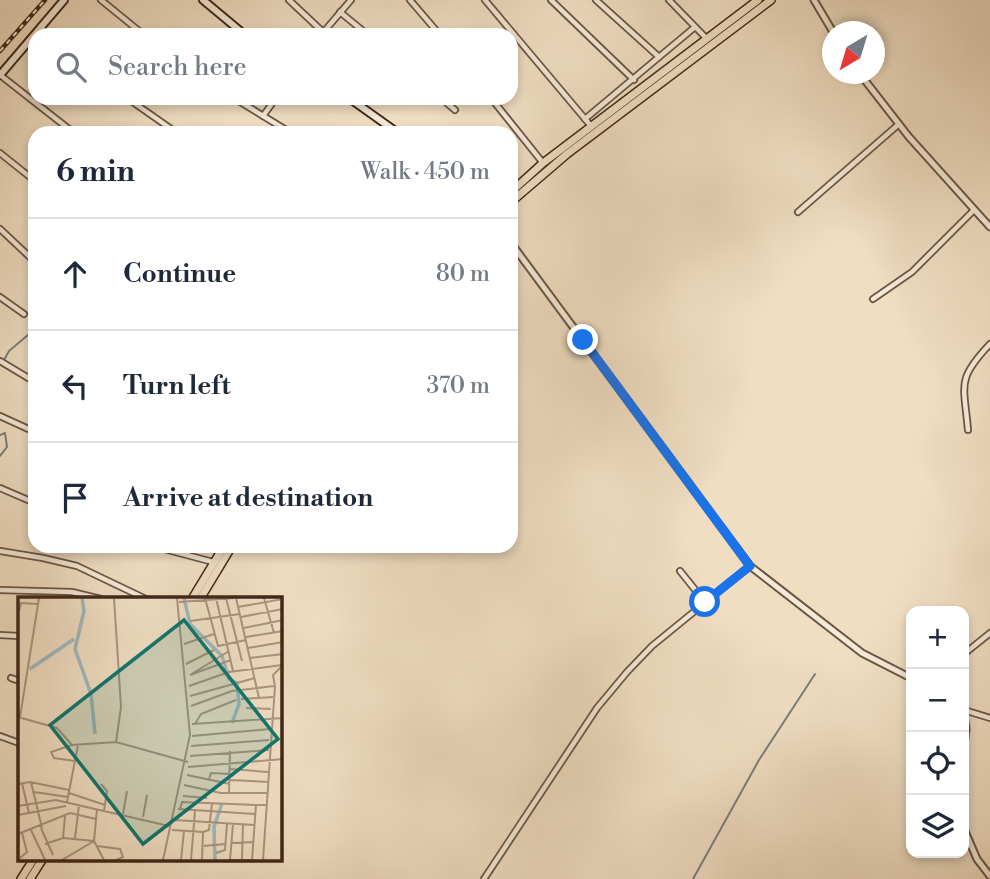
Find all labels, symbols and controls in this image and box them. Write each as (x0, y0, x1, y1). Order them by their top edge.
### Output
north arrow (822, 21, 885, 84)
search box (28, 28, 518, 105)
icon: search (52, 48, 90, 86)
text: Search here (108, 51, 247, 83)
text: 6 min (56, 153, 135, 191)
text: Walk · 450 m (360, 158, 490, 186)
icon: ahead (56, 255, 94, 293)
text: Continue (123, 258, 236, 290)
text: 80 m (436, 260, 490, 288)
route end (567, 324, 598, 355)
icon: left (56, 367, 94, 405)
text: Turn left (123, 370, 231, 402)
text: 370 m (427, 372, 490, 400)
icon: arrive (56, 479, 94, 517)
text: Arrive at destination (123, 482, 373, 514)
route start (689, 586, 720, 617)
inset map (18, 597, 282, 862)
map controls (906, 606, 969, 858)
button: + (906, 606, 969, 669)
button: − (906, 669, 969, 732)
button: locate (906, 732, 969, 795)
button: layers (906, 795, 969, 858)

